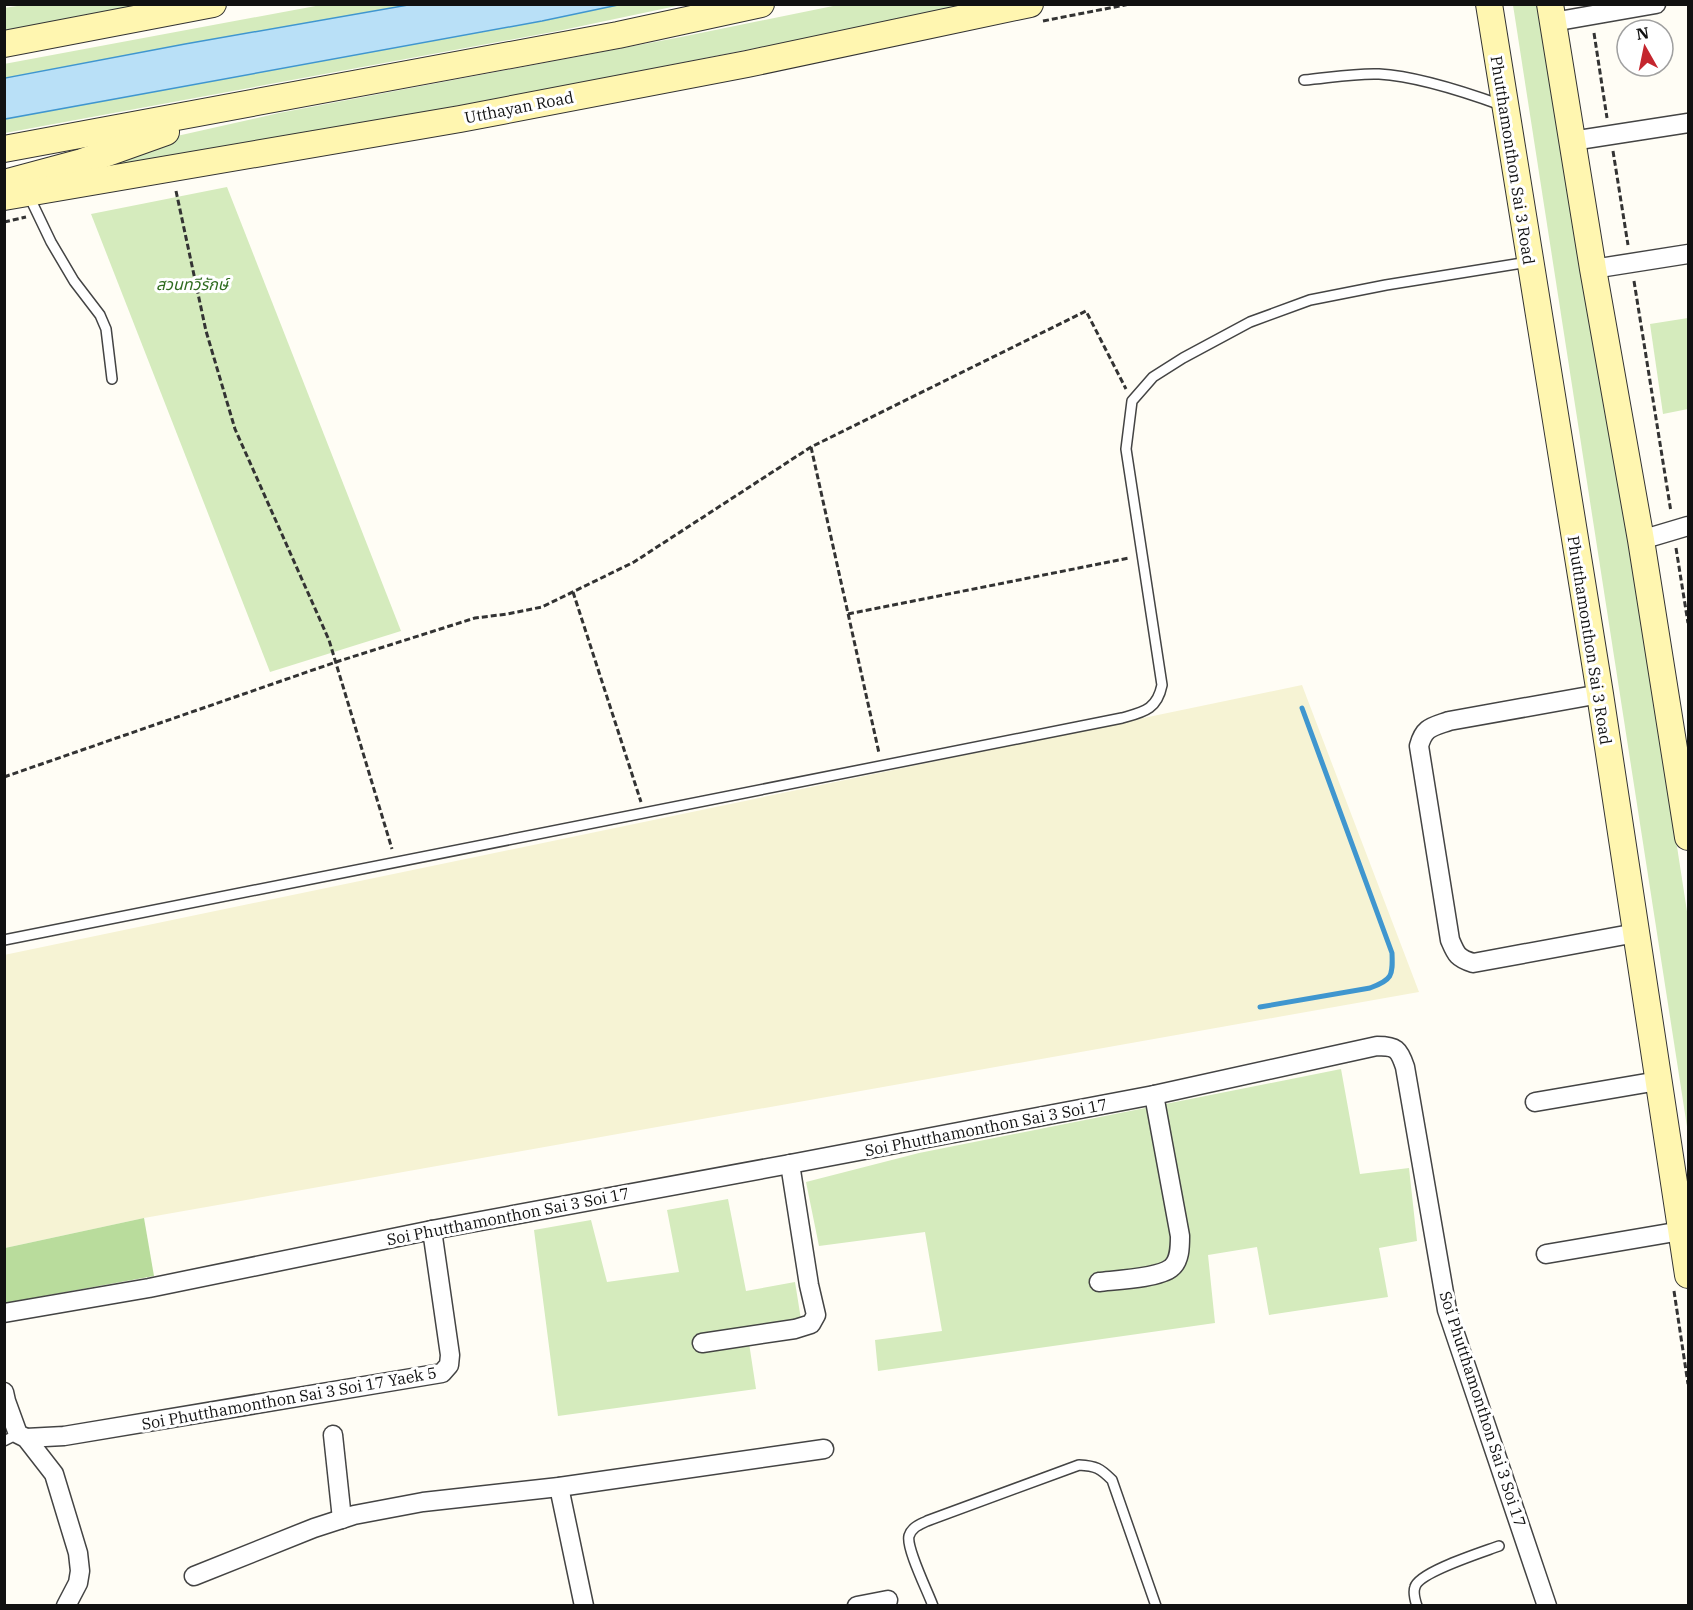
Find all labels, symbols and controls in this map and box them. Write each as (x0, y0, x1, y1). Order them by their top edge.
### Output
north arrow (1615, 18, 1675, 78)
text: N (1635, 22, 1650, 44)
street label: Phutthamonthon Sai 3 Road (1487, 54, 1539, 266)
street label: Utthayan Road (463, 87, 575, 127)
park label: สวนทวีรักษ์ (156, 274, 231, 294)
street label: Phutthamonthon Sai 3 Road (1564, 534, 1616, 746)
street label: Soi Phutthamonthon Sai 3 Soi 17 (863, 1094, 1109, 1160)
street label: Soi Phutthamonthon Sai 3 Soi 17 (385, 1183, 631, 1249)
street label: Soi Phutthamonthon Sai 3 Soi 17 (1435, 1289, 1531, 1529)
street label: Soi Phutthamonthon Sai 3 Soi 17 Yaek 5 (140, 1362, 438, 1434)

